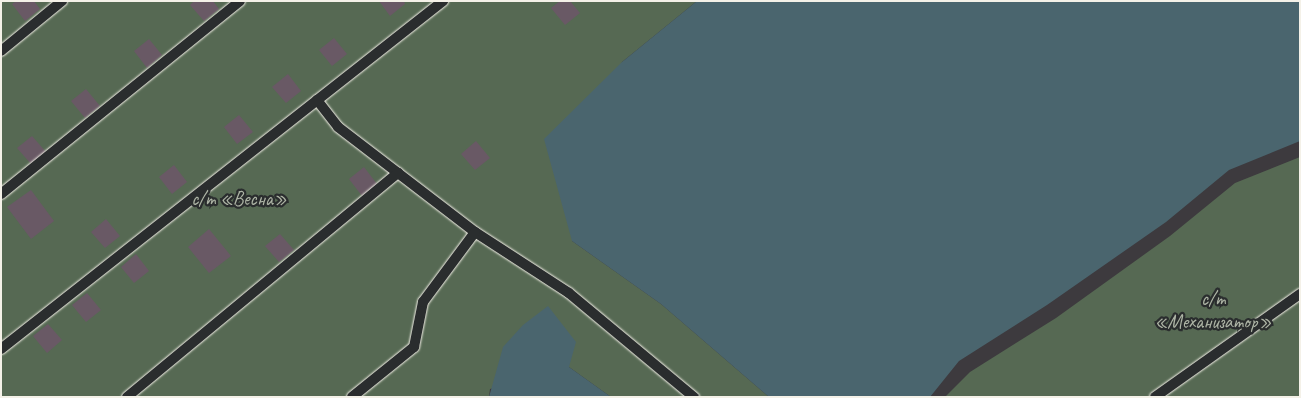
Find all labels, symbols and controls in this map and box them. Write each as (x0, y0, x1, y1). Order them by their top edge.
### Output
park label: с/т «Весна» (191, 186, 287, 210)
park label: с/т «Механизатор» (1154, 287, 1272, 334)

